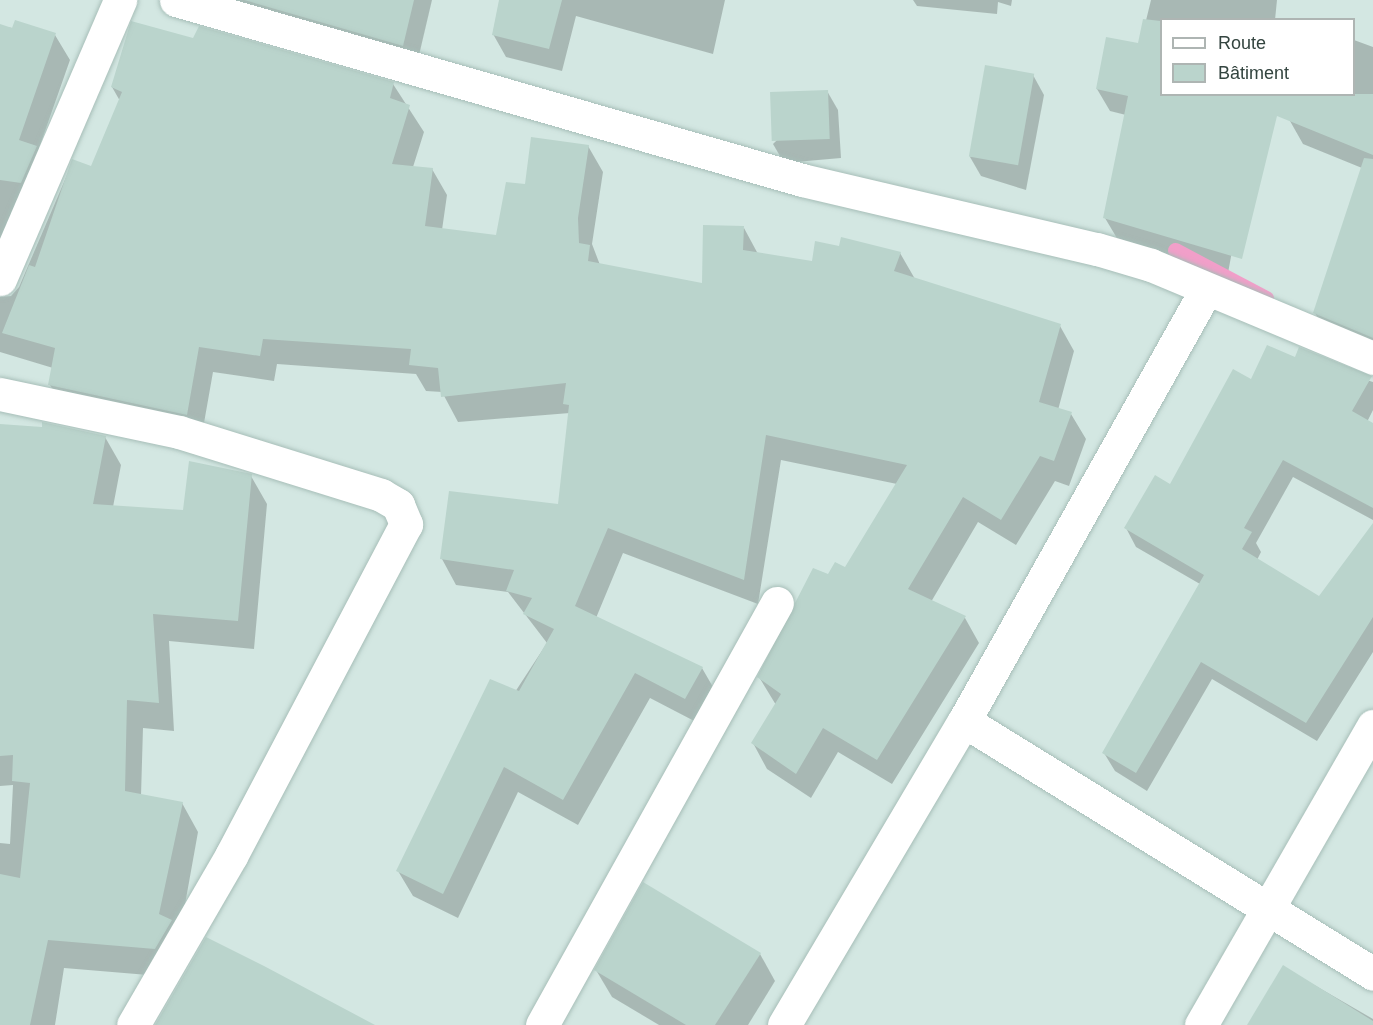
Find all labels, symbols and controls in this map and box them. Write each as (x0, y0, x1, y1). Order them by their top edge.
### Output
legend (1160, 18, 1355, 96)
text: Route (1218, 33, 1266, 53)
text: Bâtiment (1218, 63, 1289, 83)

